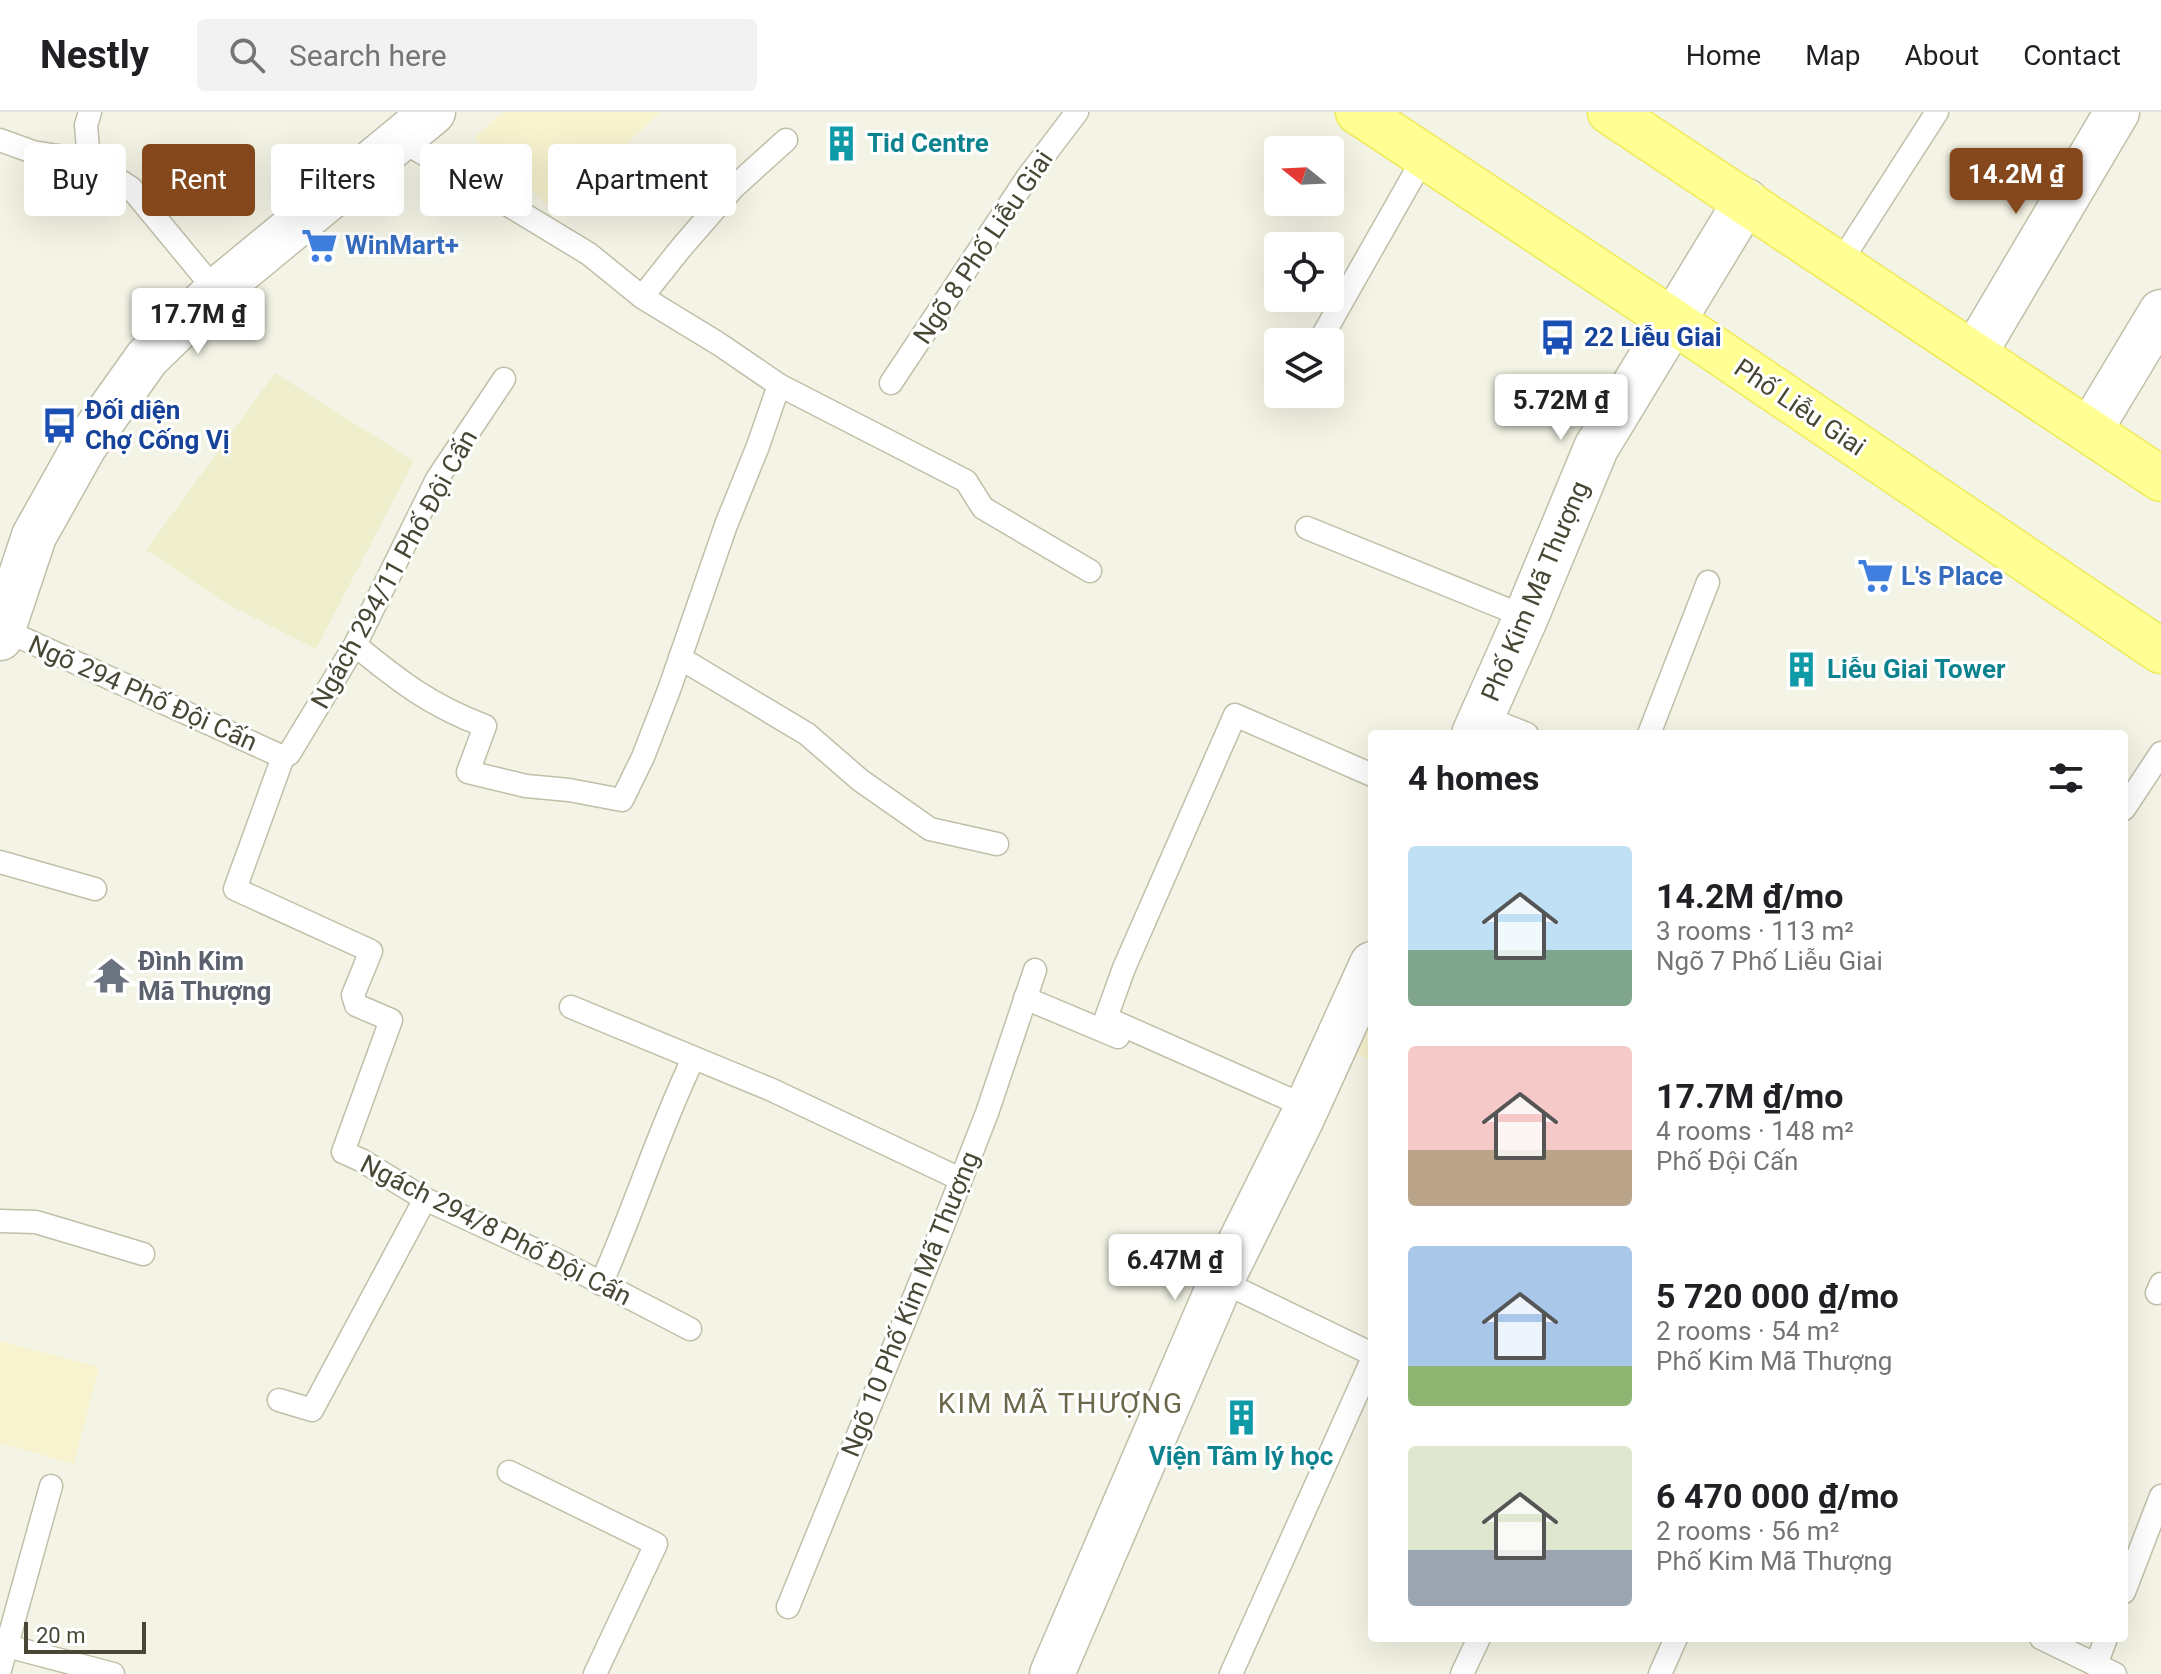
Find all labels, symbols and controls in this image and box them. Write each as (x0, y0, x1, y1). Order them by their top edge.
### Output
search box (197, 19, 757, 91)
text: Nestly (40, 33, 149, 77)
icon: search (225, 33, 269, 77)
text: Search here (289, 38, 447, 73)
text: Home (1686, 39, 1761, 72)
text: Map (1805, 39, 1861, 72)
text: About (1905, 39, 1979, 72)
text: Contact (2023, 39, 2121, 72)
building icon: Tid Centre (822, 124, 860, 162)
place label: Tid Centre (867, 128, 989, 158)
north arrow (1264, 136, 1344, 216)
map controls (1264, 136, 1344, 408)
chip: Buy (24, 144, 126, 216)
chip: Rent (142, 144, 255, 216)
chip: Filters (271, 144, 404, 216)
chip: New (420, 144, 532, 216)
chip: Apartment (548, 144, 736, 216)
street label: Ngõ 8 Phố Liễu Giai (907, 145, 1059, 349)
pin: 14.2M ₫ (1942, 148, 2090, 216)
text: 14.2M ₫ (1968, 159, 2064, 189)
supermarket icon: WinMart+ (300, 226, 338, 264)
place label: WinMart+ (345, 230, 459, 260)
button: locate (1264, 232, 1344, 312)
pin: 17.7M ₫ (124, 288, 272, 356)
text: 17.7M ₫ (150, 299, 246, 329)
bus stop icon: 22 Liễu Giai (1539, 318, 1577, 356)
place label: 22 Liễu Giai (1584, 322, 1722, 352)
button: layers (1264, 328, 1344, 408)
street label: Phố Liễu Giai (1729, 352, 1871, 462)
pin: 5.72M ₫ (1487, 374, 1635, 442)
text: 5.72M ₫ (1513, 385, 1609, 415)
place label: Đối diện Chợ Cống Vị (85, 395, 230, 455)
bus stop icon: Đối diện Chợ Cống Vị (40, 406, 78, 444)
street label: Ngách 294/11 Phố Đội Cấn (305, 424, 483, 714)
street label: Phố Kim Mã Thượng (1475, 476, 1595, 706)
supermarket icon: L's Place (1856, 557, 1894, 595)
place label: L's Place (1901, 561, 2003, 591)
street label: Ngõ 294 Phố Đội Cấn (24, 629, 262, 757)
building icon: Liễu Giai Tower (1782, 650, 1820, 688)
place label: Liễu Giai Tower (1827, 654, 2006, 684)
icon: filters (2044, 756, 2088, 800)
text: 4 homes (1408, 758, 1539, 798)
text: 14.2M ₫/mo (1656, 876, 1844, 916)
icon: home (1472, 878, 1568, 974)
text: 3 rooms · 113 m² (1656, 916, 1854, 946)
place label: Đình Kim Mã Thượng (138, 946, 271, 1006)
text: Ngõ 7 Phố Liễu Giai (1656, 946, 1883, 976)
temple icon: Đình Kim Mã Thượng (93, 957, 131, 995)
text: 17.7M ₫/mo (1656, 1076, 1844, 1116)
icon: home (1472, 1078, 1568, 1174)
text: 4 rooms · 148 m² (1656, 1116, 1854, 1146)
text: Phố Đội Cấn (1656, 1146, 1798, 1176)
street label: Ngõ 10 Phố Kim Mã Thượng (835, 1147, 985, 1461)
street label: Ngách 294/8 Phố Đội Cấn (356, 1149, 636, 1311)
pin: 6.47M ₫ (1101, 1234, 1249, 1302)
text: 6.47M ₫ (1127, 1245, 1223, 1275)
text: 5 720 000 ₫/mo (1656, 1276, 1899, 1316)
icon: home (1472, 1278, 1568, 1374)
text: 2 rooms · 54 m² (1656, 1316, 1839, 1346)
text: Phố Kim Mã Thượng (1656, 1346, 1892, 1376)
district label: KIM MÃ THƯỢNG (938, 1387, 1184, 1420)
building icon: Viện Tâm lý học (1222, 1398, 1260, 1436)
place label: Viện Tâm lý học (1149, 1441, 1333, 1471)
text: 6 470 000 ₫/mo (1656, 1476, 1899, 1516)
icon: home (1472, 1478, 1568, 1574)
text: 2 rooms · 56 m² (1656, 1516, 1839, 1546)
text: Phố Kim Mã Thượng (1656, 1546, 1892, 1576)
scale bar (24, 1618, 146, 1654)
text: 20 m (36, 1623, 85, 1648)

